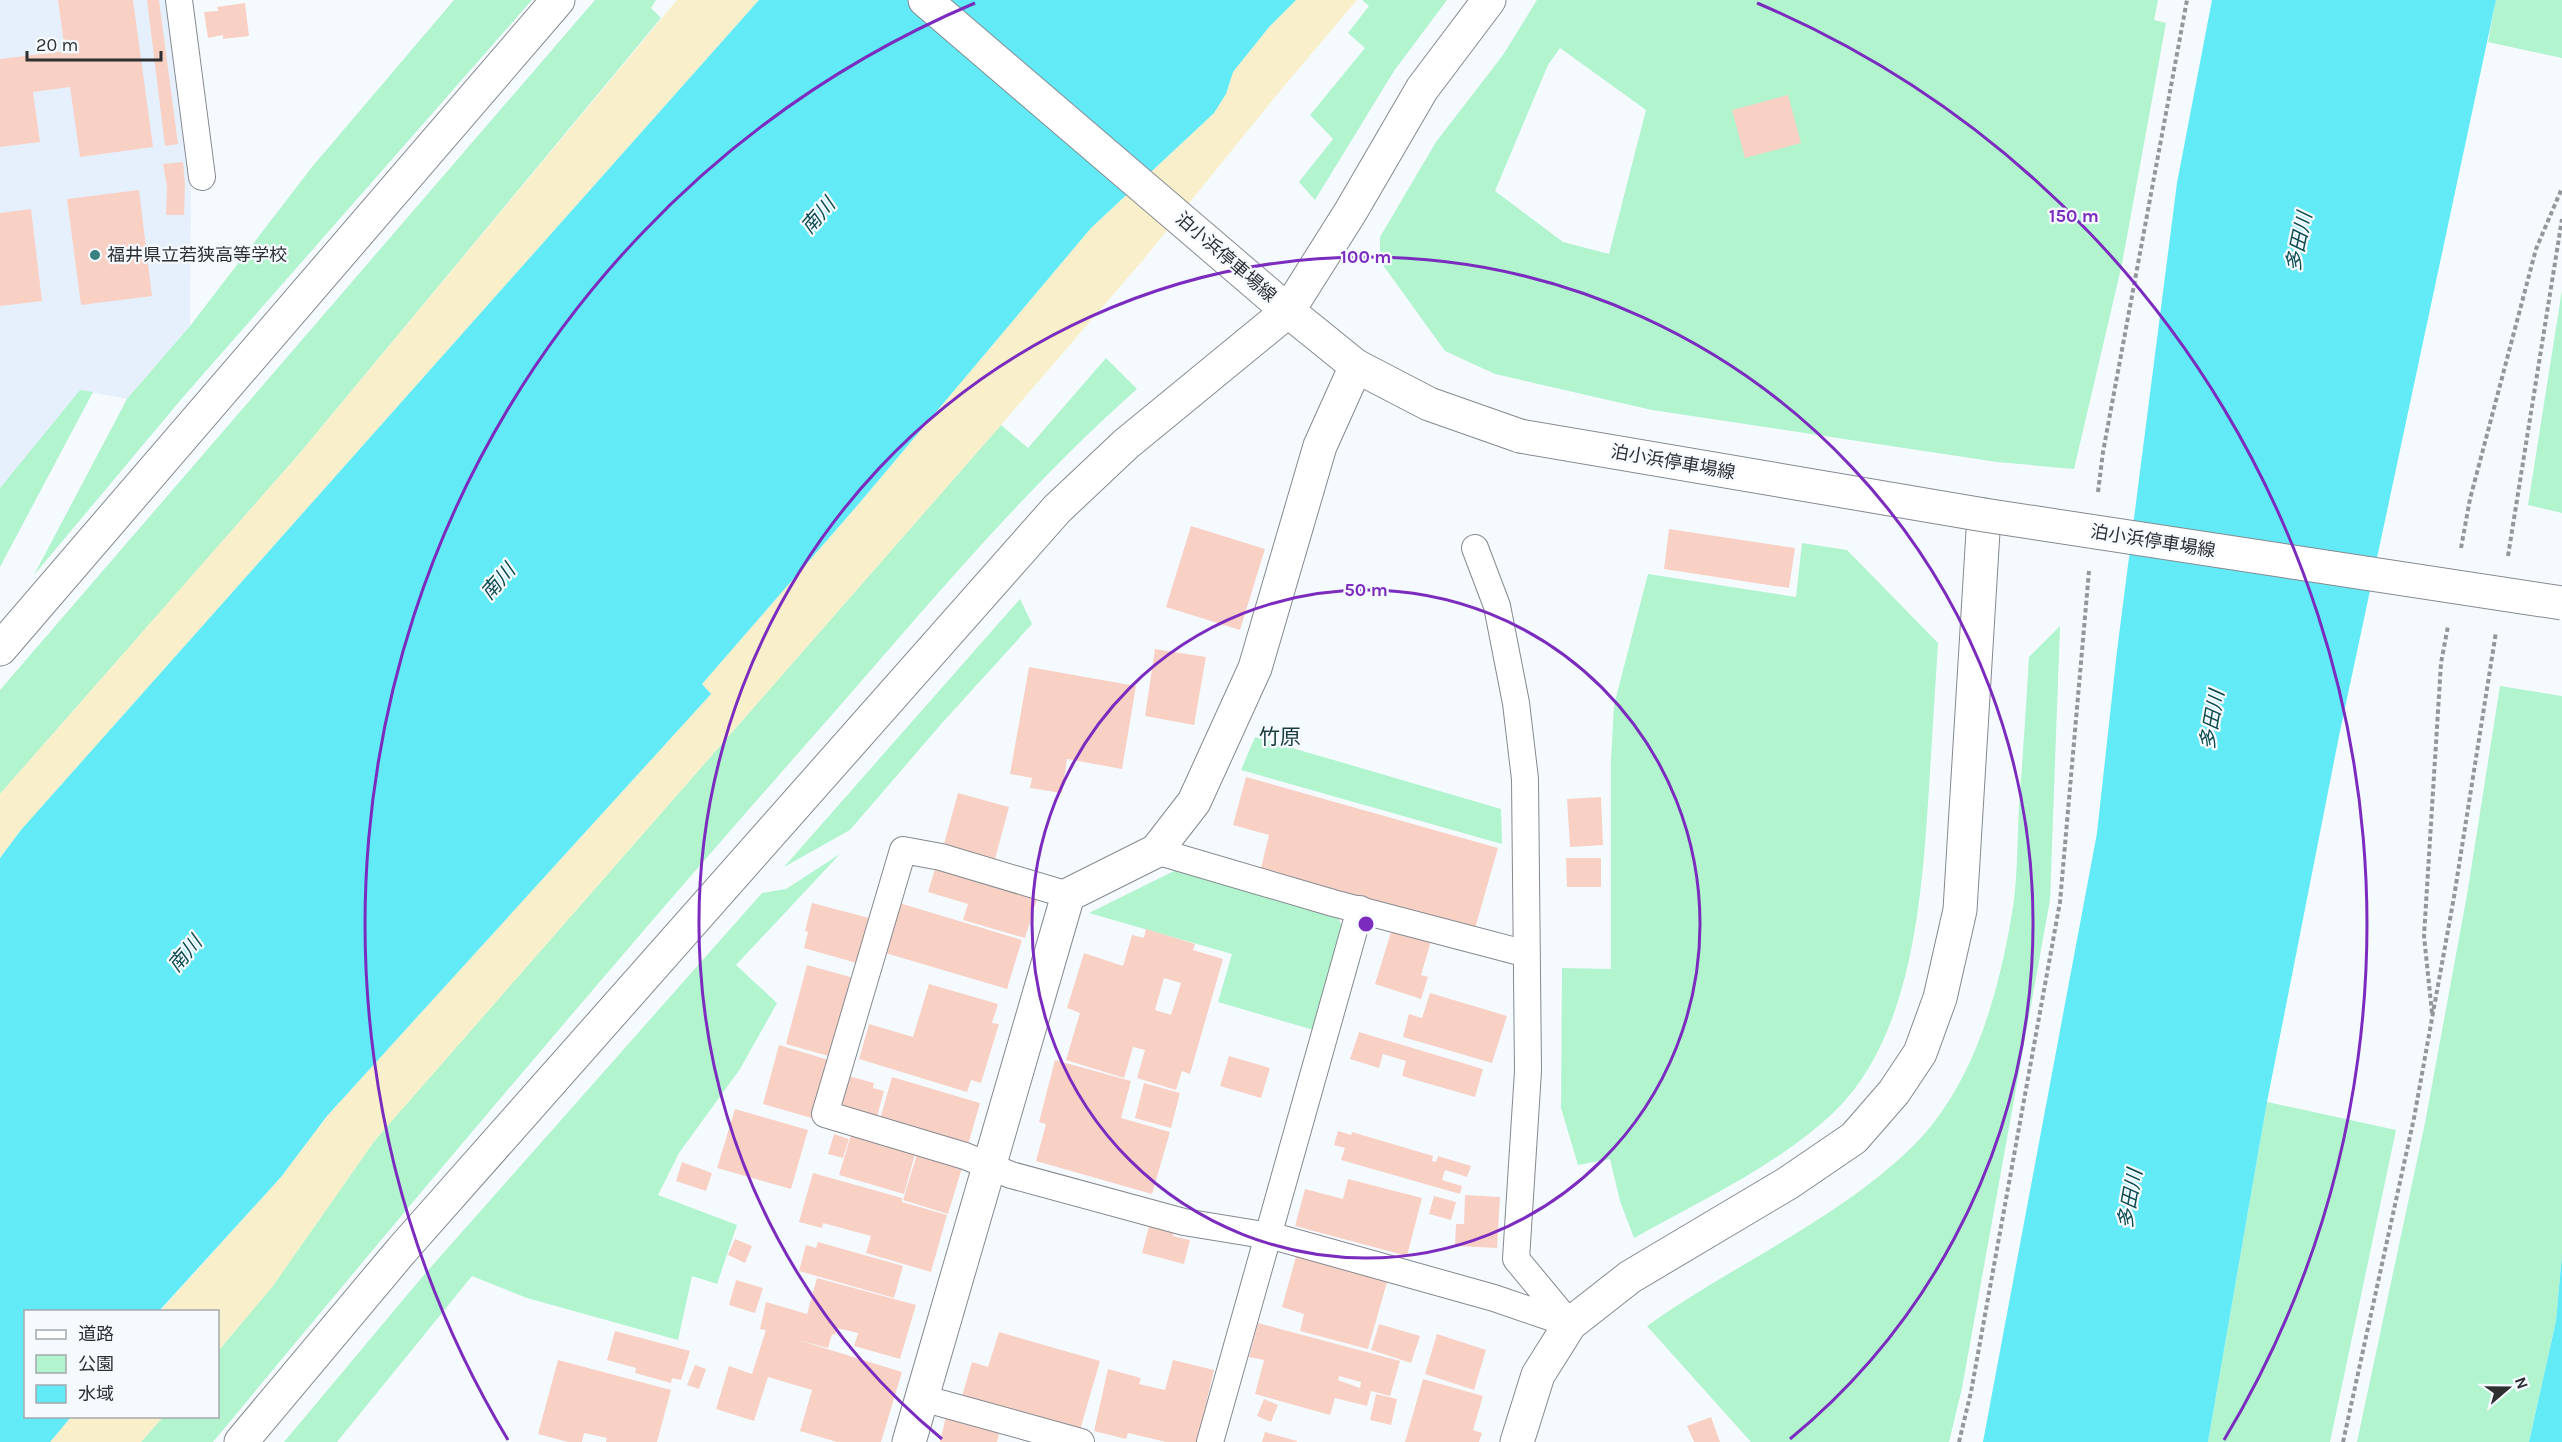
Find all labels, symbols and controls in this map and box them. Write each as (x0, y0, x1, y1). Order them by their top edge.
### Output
scale bar (27, 24, 160, 62)
text: 20 m (36, 34, 78, 56)
water label: 南川 (796, 192, 841, 239)
text: 150 m (2049, 205, 2099, 227)
street label: 泊小浜停車場線 (1171, 207, 1281, 307)
water label: 多田川 (2282, 208, 2317, 274)
place label: 福井県立若狭高等学校 (107, 244, 287, 266)
text: 100 m (1341, 246, 1391, 268)
marker: 福井県立若狭高等学校 (88, 248, 102, 262)
street label: 泊小浜停車場線 (1609, 440, 1737, 484)
street label: 泊小浜停車場線 (2089, 520, 2217, 562)
water label: 南川 (476, 558, 521, 605)
text: 50 m (1344, 579, 1388, 601)
water label: 多田川 (2195, 686, 2229, 752)
district label: 竹原 (1259, 725, 1301, 749)
centre of rings (1356, 914, 1376, 934)
water label: 南川 (163, 930, 208, 977)
water label: 多田川 (2113, 1165, 2147, 1231)
legend (24, 1310, 219, 1418)
text: 道路 (78, 1323, 114, 1345)
text: 公園 (78, 1353, 114, 1375)
north arrow (2478, 1358, 2538, 1418)
text: N (2511, 1374, 2533, 1392)
text: 水域 (78, 1383, 114, 1405)

